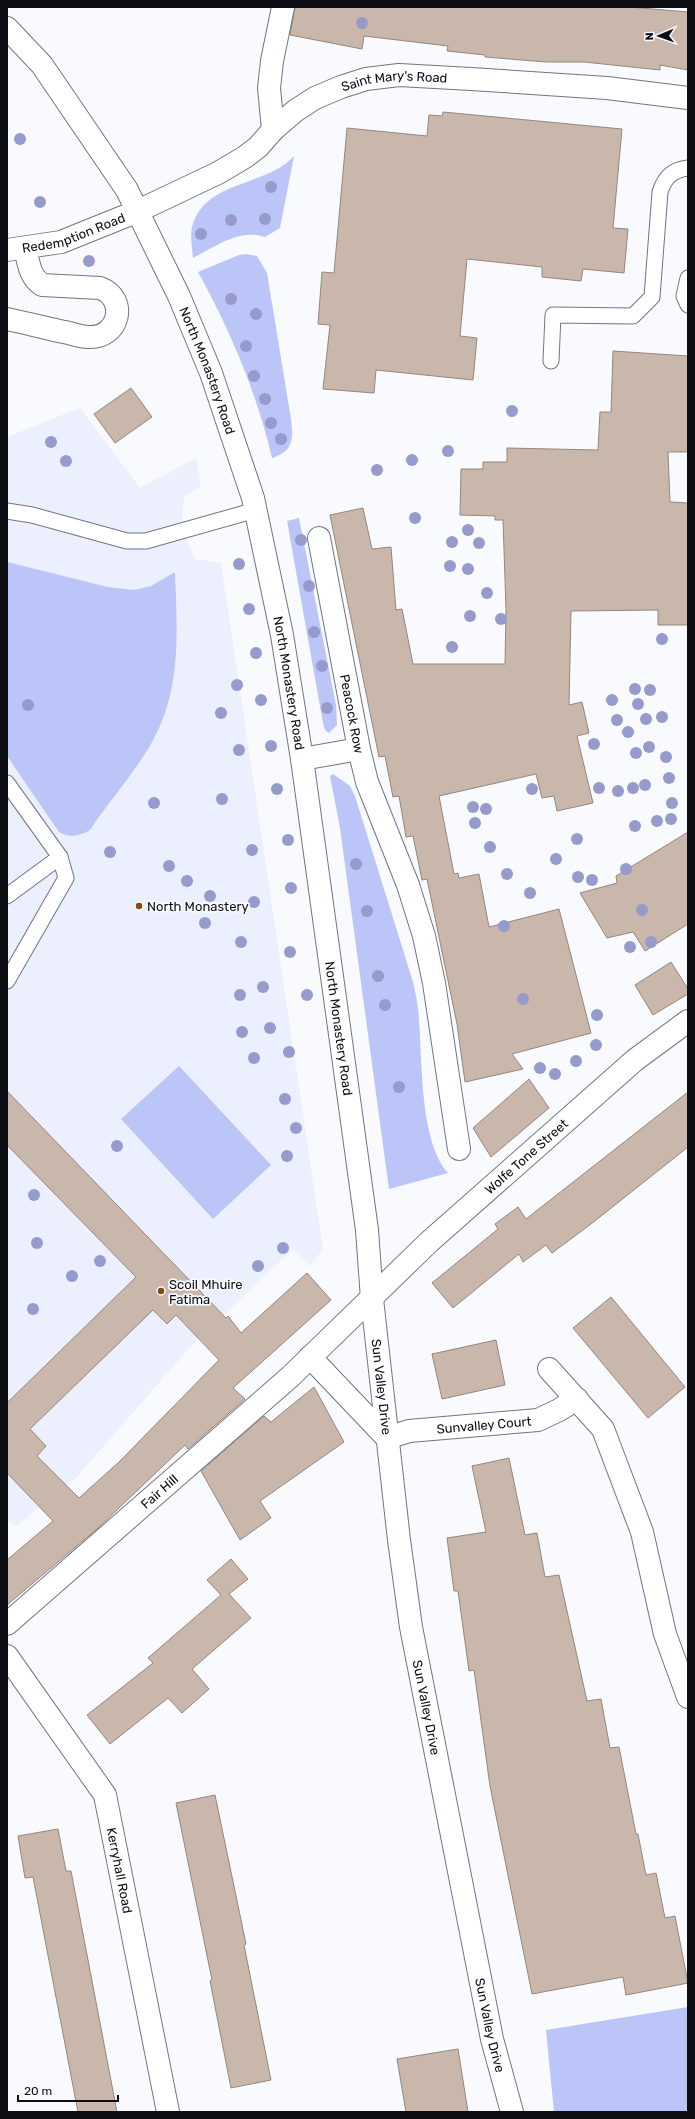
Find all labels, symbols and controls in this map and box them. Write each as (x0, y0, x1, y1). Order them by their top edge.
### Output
north arrow (639, 16, 679, 56)
text: N (643, 32, 656, 41)
street label: Saint Mary's Road (339, 68, 448, 94)
street label: Redemption Road (21, 210, 127, 256)
street label: North Monastery Road (176, 305, 238, 436)
street label: North Monastery Road (270, 615, 307, 751)
street label: Peacock Row (337, 673, 367, 755)
place label: North Monastery (147, 899, 249, 914)
marker: North Monastery (134, 901, 144, 911)
street label: North Monastery Road (322, 960, 355, 1097)
street label: Wolfe Tone Street (482, 1116, 571, 1197)
place label: Scoil Mhuire Fatima (169, 1277, 243, 1307)
marker: Scoil Mhuire Fatima (156, 1286, 166, 1296)
street label: Sun Valley Drive (369, 1338, 394, 1436)
street label: Sunvalley Court (436, 1414, 532, 1437)
street label: Fair Hill (138, 1471, 181, 1512)
street label: Sun Valley Drive (410, 1659, 443, 1756)
street label: Kerryhall Road (104, 1826, 135, 1915)
street label: Sun Valley Drive (472, 1977, 508, 2074)
scale bar (18, 2077, 118, 2103)
text: 20 m (24, 2084, 52, 2098)

